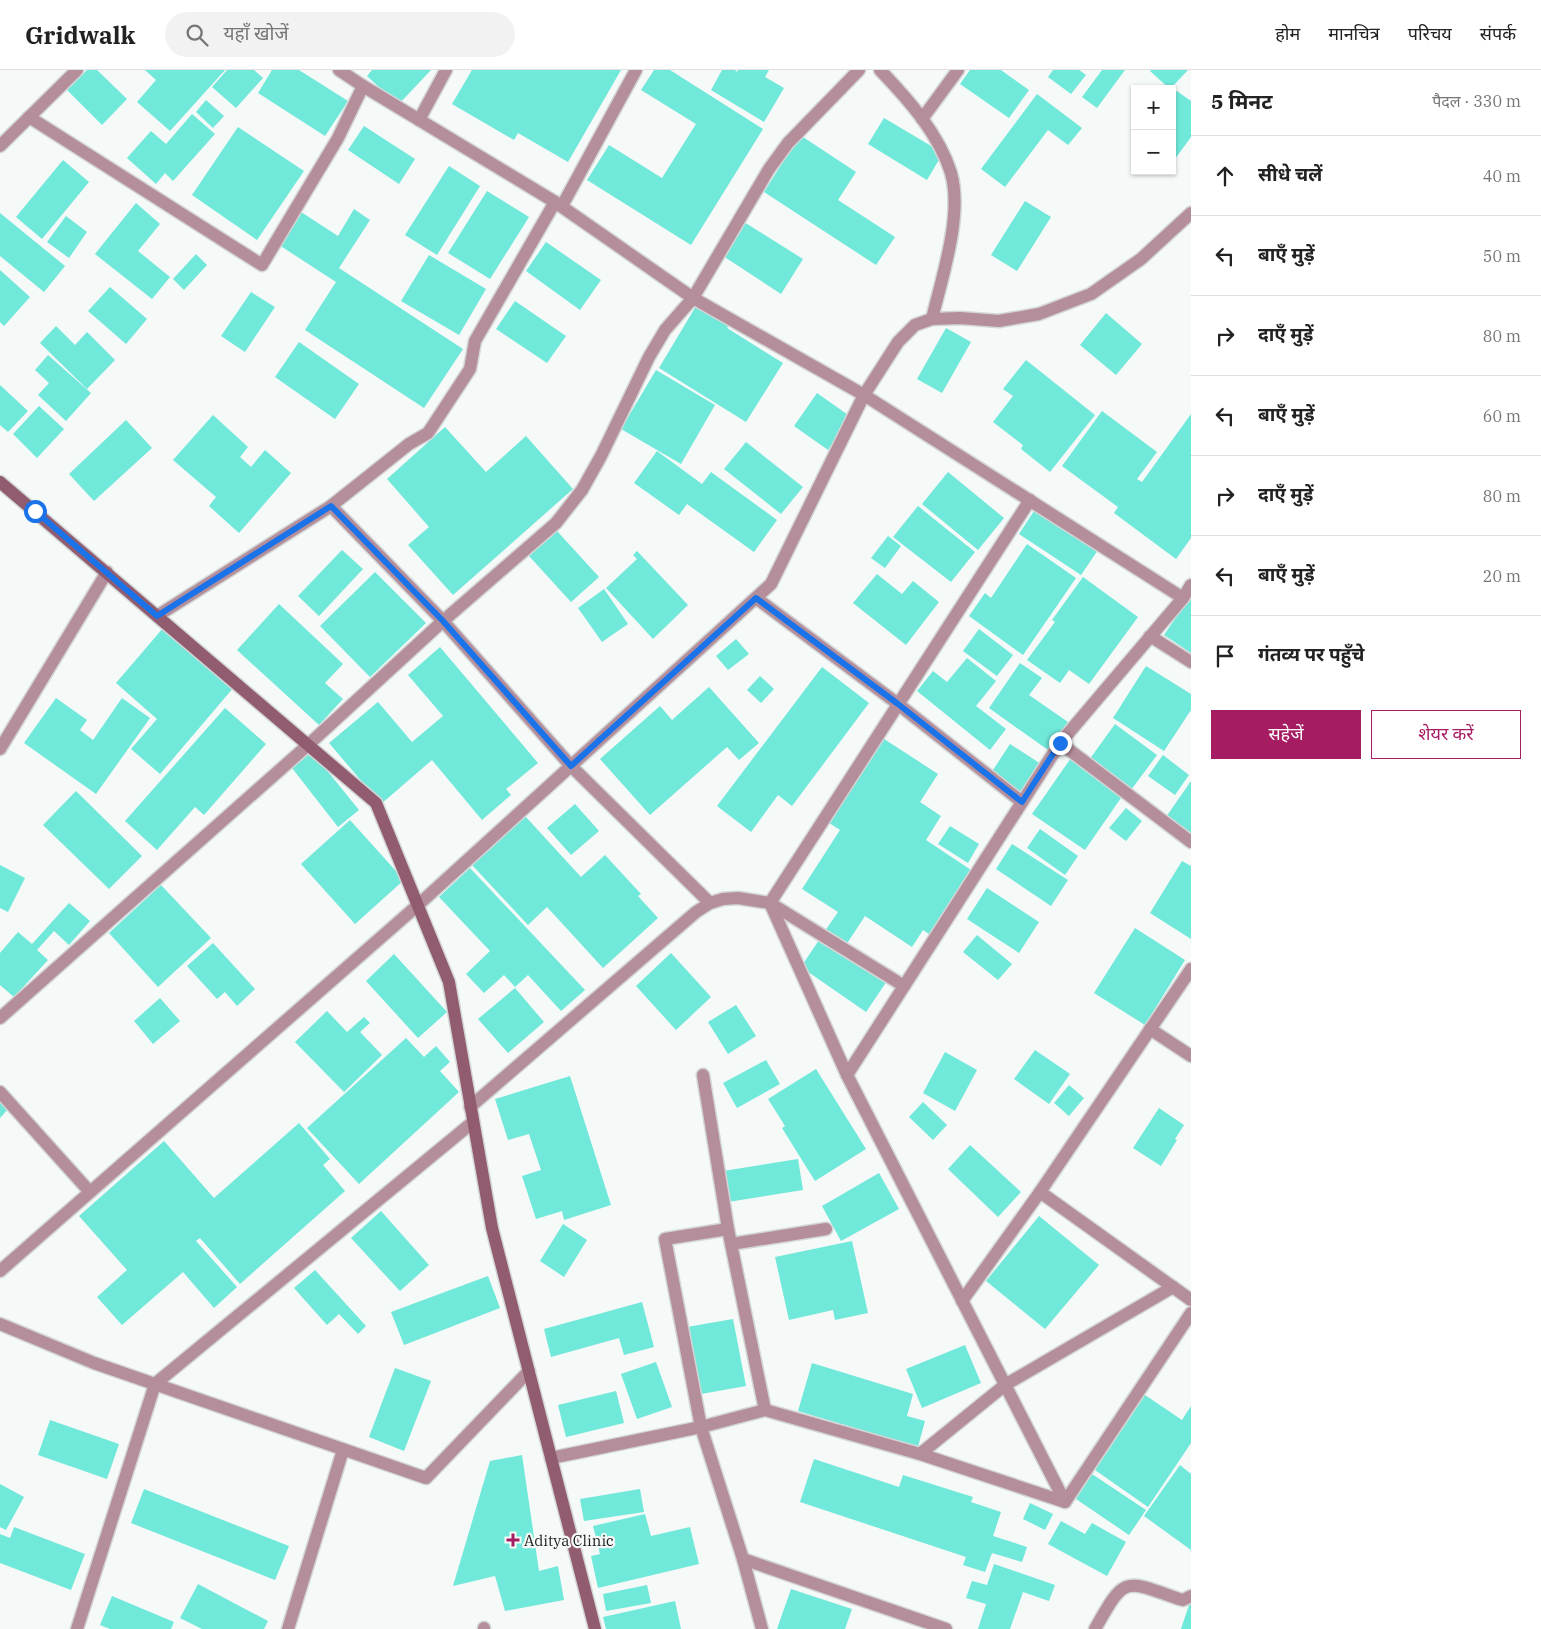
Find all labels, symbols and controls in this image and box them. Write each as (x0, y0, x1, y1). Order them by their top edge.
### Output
search box (165, 12, 515, 57)
text: Gridwalk (25, 19, 135, 51)
icon: search (183, 21, 211, 49)
text: यहाँ खोजें (223, 21, 288, 45)
text: होम (1275, 22, 1300, 45)
text: मानचित्र (1328, 22, 1380, 45)
text: परिचय (1408, 22, 1452, 45)
text: संपर्क (1480, 22, 1516, 45)
map controls (1131, 85, 1176, 175)
button: + (1131, 85, 1176, 130)
text: 5 मिनट (1211, 87, 1273, 115)
text: पैदल · 330 m (1432, 91, 1521, 111)
button: − (1131, 130, 1176, 175)
icon: ahead (1211, 162, 1239, 190)
text: सीधे चलें (1258, 162, 1322, 186)
text: 40 m (1483, 166, 1521, 186)
icon: left (1211, 242, 1239, 270)
text: बाएँ मुड़ें (1258, 242, 1315, 266)
text: 50 m (1483, 246, 1521, 266)
icon: right (1211, 322, 1239, 350)
text: दाएँ मुड़ें (1258, 322, 1313, 346)
text: 80 m (1483, 326, 1521, 346)
icon: left (1211, 402, 1239, 430)
text: बाएँ मुड़ें (1258, 402, 1315, 426)
text: 60 m (1483, 406, 1521, 426)
icon: right (1211, 482, 1239, 510)
text: दाएँ मुड़ें (1258, 482, 1313, 506)
text: 80 m (1483, 486, 1521, 506)
route start (24, 500, 47, 523)
icon: left (1211, 562, 1239, 590)
text: बाएँ मुड़ें (1258, 562, 1315, 586)
text: 20 m (1483, 566, 1521, 586)
icon: arrive (1211, 642, 1239, 670)
text: गंतव्य पर पहुँचे (1258, 642, 1365, 666)
button: सहेजें (1211, 710, 1361, 759)
button: शेयर करें (1371, 710, 1521, 759)
route end (1049, 732, 1072, 755)
place label: Aditya Clinic (524, 1531, 614, 1550)
marker: Aditya Clinic (506, 1533, 520, 1547)

